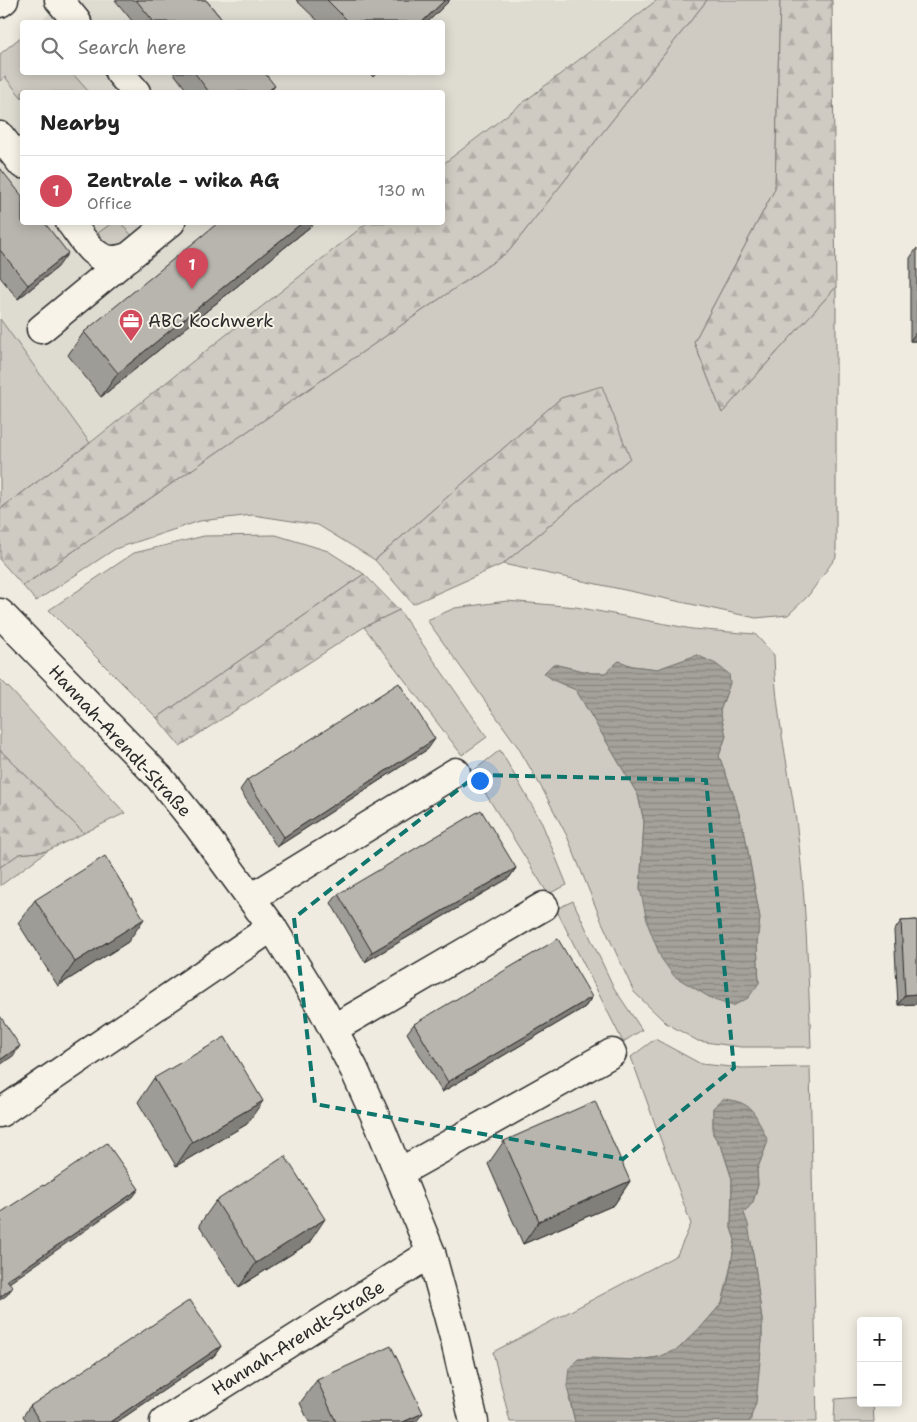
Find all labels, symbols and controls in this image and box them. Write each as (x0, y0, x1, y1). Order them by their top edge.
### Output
search box (20, 20, 445, 75)
icon: search (38, 34, 66, 62)
text: Search here (78, 35, 187, 60)
text: Nearby (40, 109, 120, 137)
text: Zentrale - wika AG (87, 168, 279, 193)
text: 1 (52, 180, 60, 201)
text: 130 m (378, 180, 425, 201)
text: Office (87, 193, 132, 214)
pin: 1 (176, 248, 208, 289)
office icon: ABC Kochwerk (118, 308, 144, 342)
place label: ABC Kochwerk (148, 309, 274, 333)
street label: Hannah-Arendt-Straße (43, 660, 197, 822)
your location (467, 768, 493, 794)
street label: Hannah-Arendt-Straße (207, 1275, 389, 1401)
map controls (857, 1317, 902, 1407)
button: + (857, 1317, 902, 1362)
button: − (857, 1362, 902, 1407)

